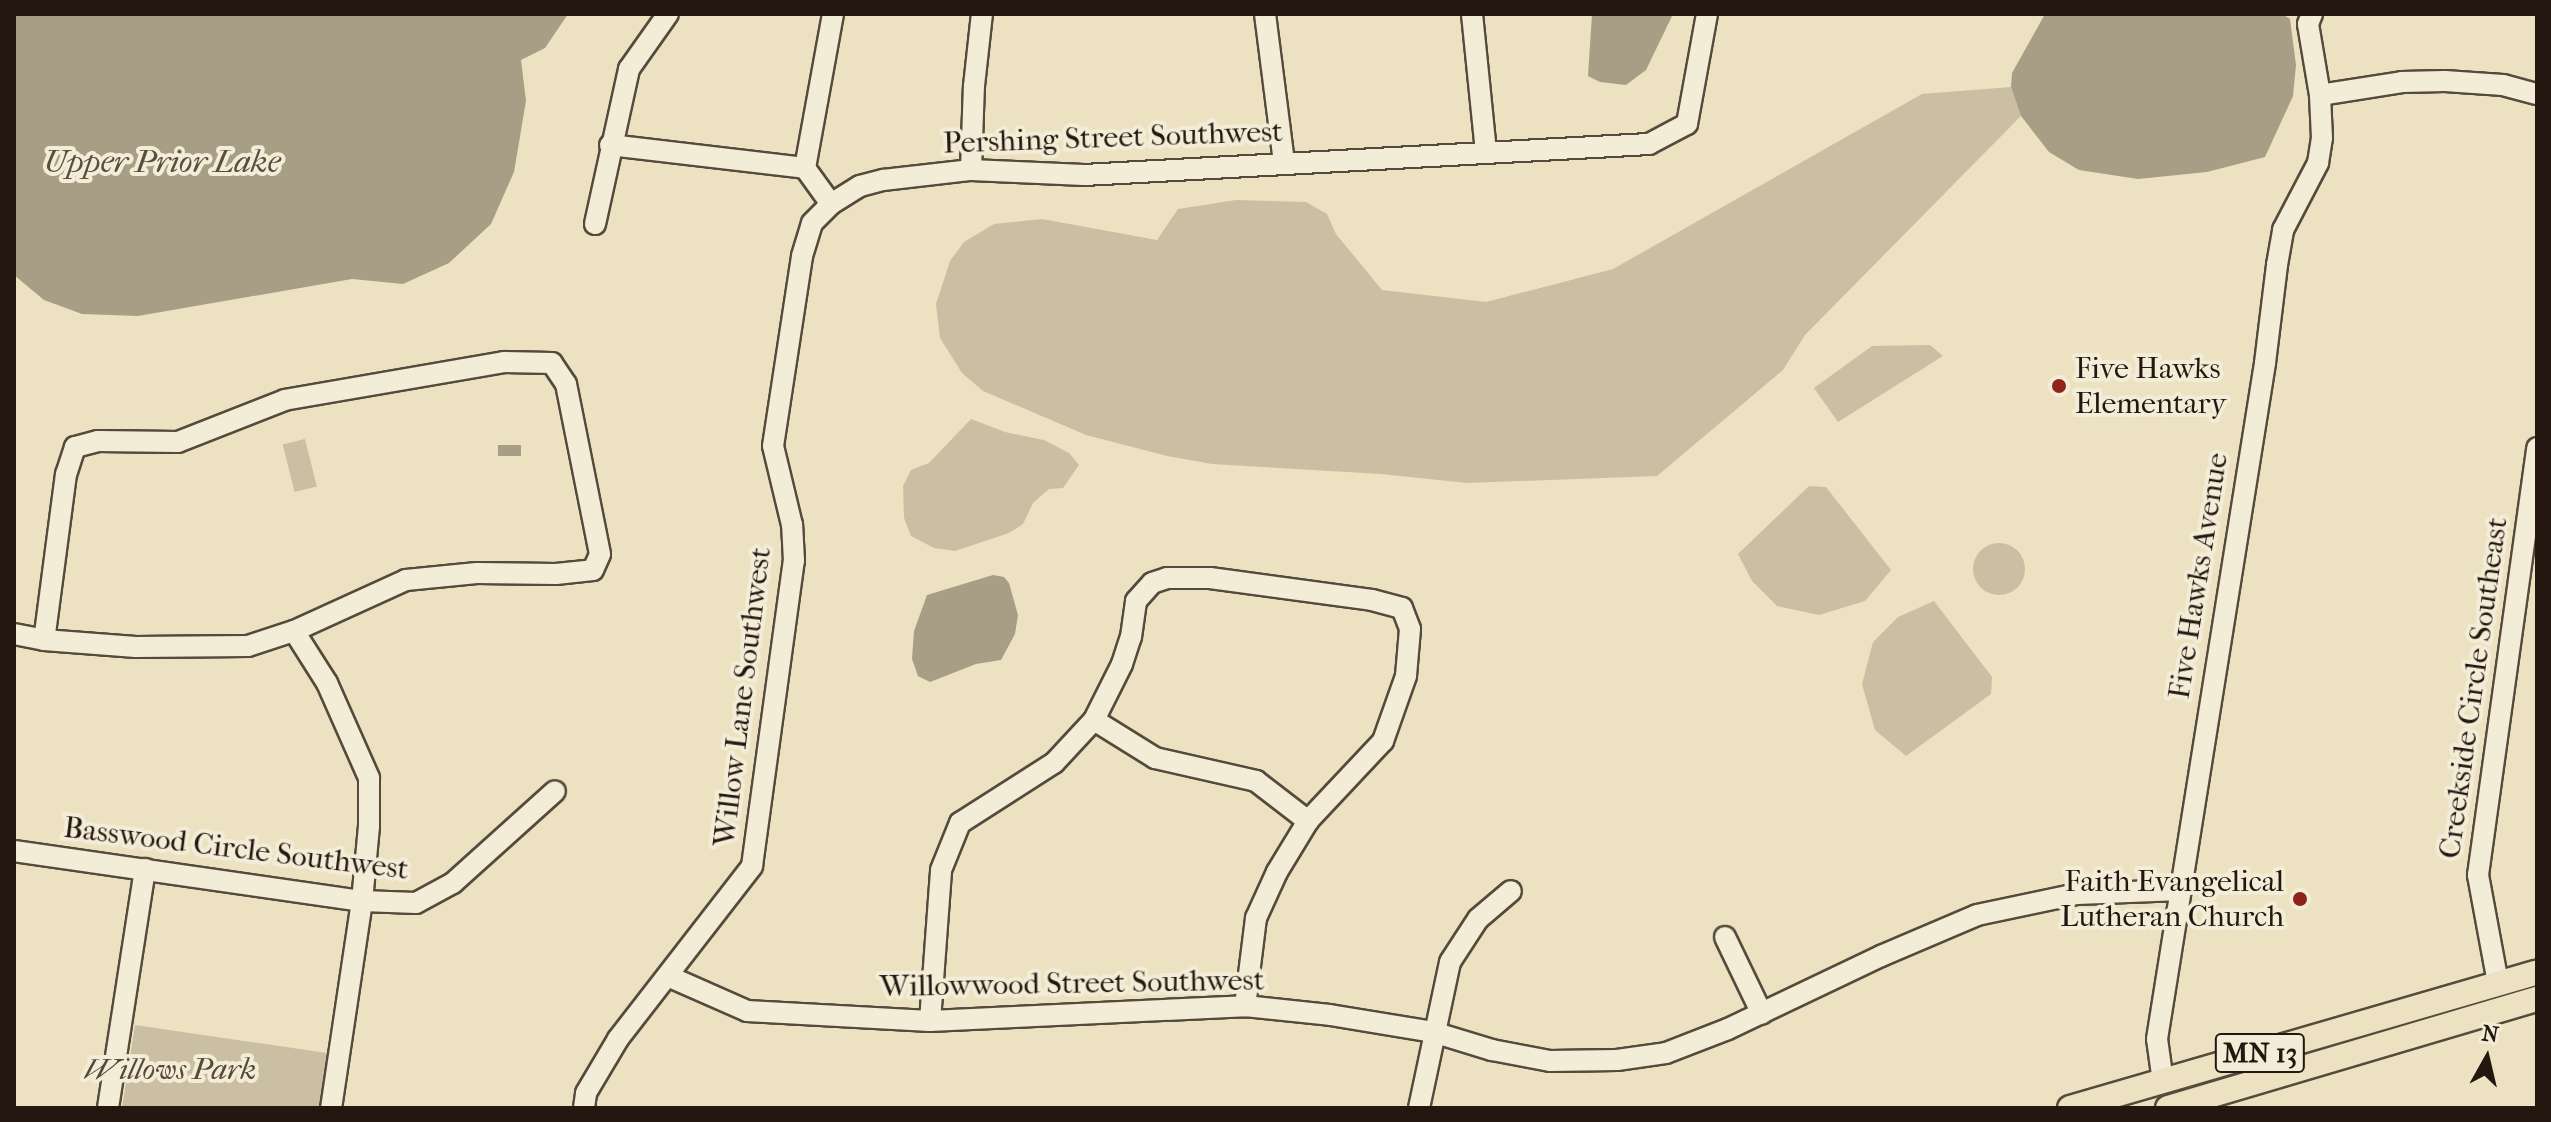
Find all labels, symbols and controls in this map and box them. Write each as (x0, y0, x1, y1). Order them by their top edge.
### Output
street label: Pershing Street Southwest (943, 114, 1283, 162)
water label: Upper Prior Lake (43, 143, 281, 181)
place label: Five Hawks Elementary (2075, 351, 2226, 422)
marker: Five Hawks Elementary (2050, 377, 2068, 395)
street label: Five Hawks Avenue (2162, 450, 2236, 702)
street label: Creekside Circle Southeast (2432, 515, 2516, 861)
street label: Willow Lane Southwest (707, 545, 779, 849)
street label: Basswood Circle Southwest (62, 810, 410, 888)
place label: Faith Evangelical Lutheran Church (2060, 864, 2284, 934)
marker: Faith Evangelical Lutheran Church (2291, 890, 2309, 908)
street label: Willowwood Street Southwest (879, 963, 1265, 1005)
north arrow (2447, 1018, 2527, 1098)
text: N (2480, 1020, 2500, 1048)
road number: MN 13 (2214, 1029, 2306, 1077)
park label: Willows Park (84, 1052, 256, 1088)

